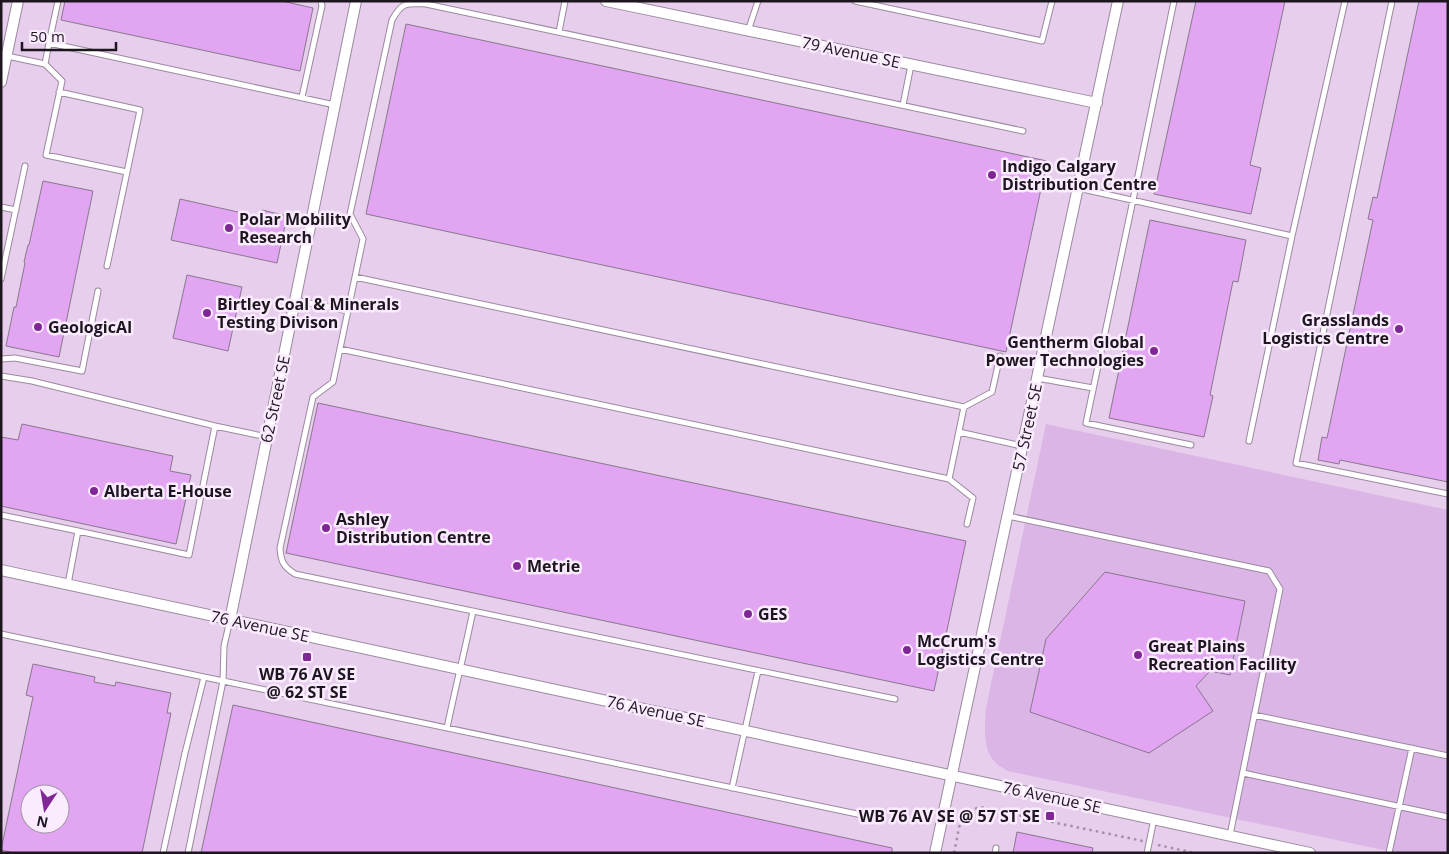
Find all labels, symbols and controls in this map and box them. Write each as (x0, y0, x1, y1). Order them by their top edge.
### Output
scale bar (22, 20, 116, 52)
text: 50 m (30, 26, 65, 46)
street label: 79 Avenue SE (800, 31, 902, 73)
place label: Indigo Calgary Distribution Centre (1002, 155, 1157, 195)
marker: Indigo Calgary Distribution Centre (986, 169, 998, 181)
place label: Polar Mobility Research (239, 208, 352, 248)
marker: Polar Mobility Research (223, 222, 235, 234)
place label: Birtley Coal & Minerals Testing Divison (217, 293, 399, 333)
marker: Birtley Coal & Minerals Testing Divison (201, 307, 213, 319)
place label: Grasslands Logistics Centre (1262, 309, 1389, 349)
place label: GeologicAI (48, 316, 132, 338)
marker: GeologicAI (32, 321, 44, 333)
marker: Grasslands Logistics Centre (1393, 323, 1405, 335)
place label: Gentherm Global Power Technologies (985, 331, 1144, 371)
marker: Gentherm Global Power Technologies (1148, 345, 1160, 357)
street label: 62 Street SE (255, 353, 295, 445)
street label: 57 Street SE (1007, 381, 1047, 473)
place label: Alberta E-House (104, 480, 232, 502)
marker: Alberta E-House (88, 485, 100, 497)
place label: Ashley Distribution Centre (336, 508, 491, 548)
marker: Ashley Distribution Centre (320, 522, 332, 534)
place label: Metrie (527, 555, 580, 577)
marker: Metrie (511, 560, 523, 572)
place label: GES (758, 603, 788, 625)
street label: 76 Avenue SE (209, 605, 311, 647)
marker: GES (742, 608, 754, 620)
place label: McCrum's Logistics Centre (917, 630, 1044, 670)
place label: Great Plains Recreation Facility (1148, 635, 1297, 675)
marker: McCrum's Logistics Centre (901, 644, 913, 656)
marker: Great Plains Recreation Facility (1132, 649, 1144, 661)
marker: WB 76 AV SE @ 62 ST SE (301, 651, 313, 663)
place label: WB 76 AV SE @ 62 ST SE (259, 663, 355, 703)
street label: 76 Avenue SE (605, 690, 707, 732)
street label: 76 Avenue SE (1001, 776, 1103, 818)
north arrow (20, 784, 70, 834)
place label: WB 76 AV SE @ 57 ST SE (859, 805, 1040, 827)
marker: WB 76 AV SE @ 57 ST SE (1044, 810, 1056, 822)
text: N (35, 812, 50, 833)

